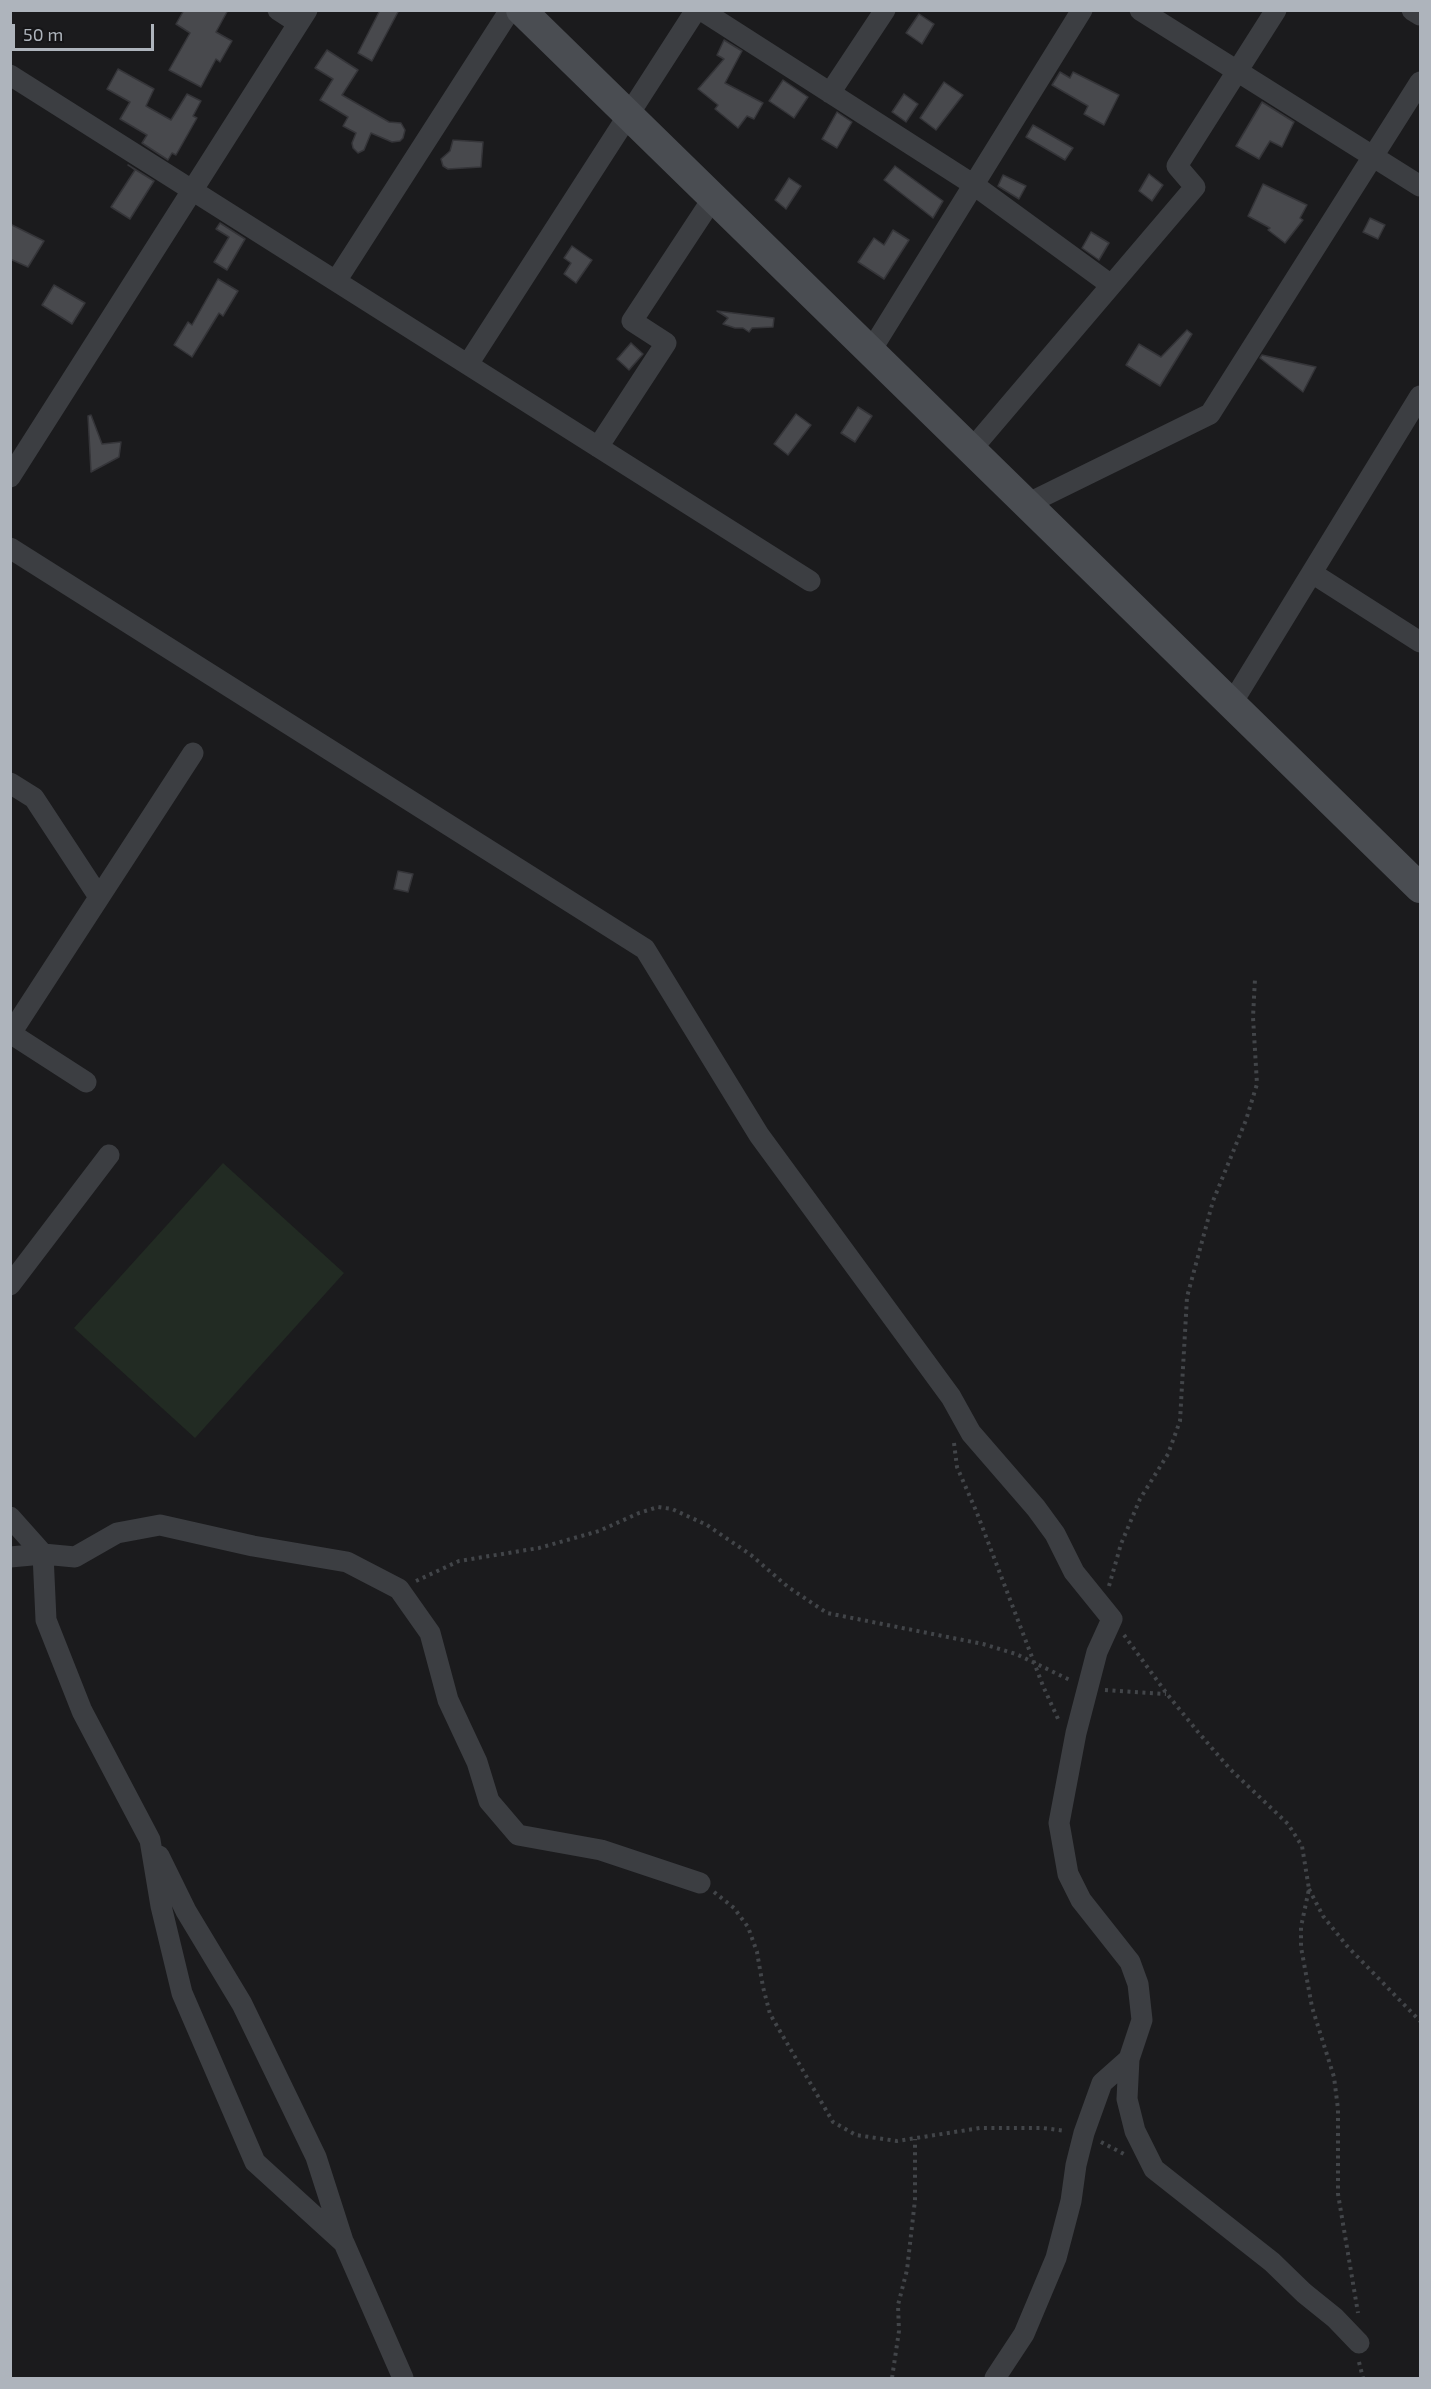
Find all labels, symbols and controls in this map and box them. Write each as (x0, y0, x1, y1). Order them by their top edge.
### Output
scale bar (15, 12, 158, 50)
text: 50 m (23, 23, 63, 45)

